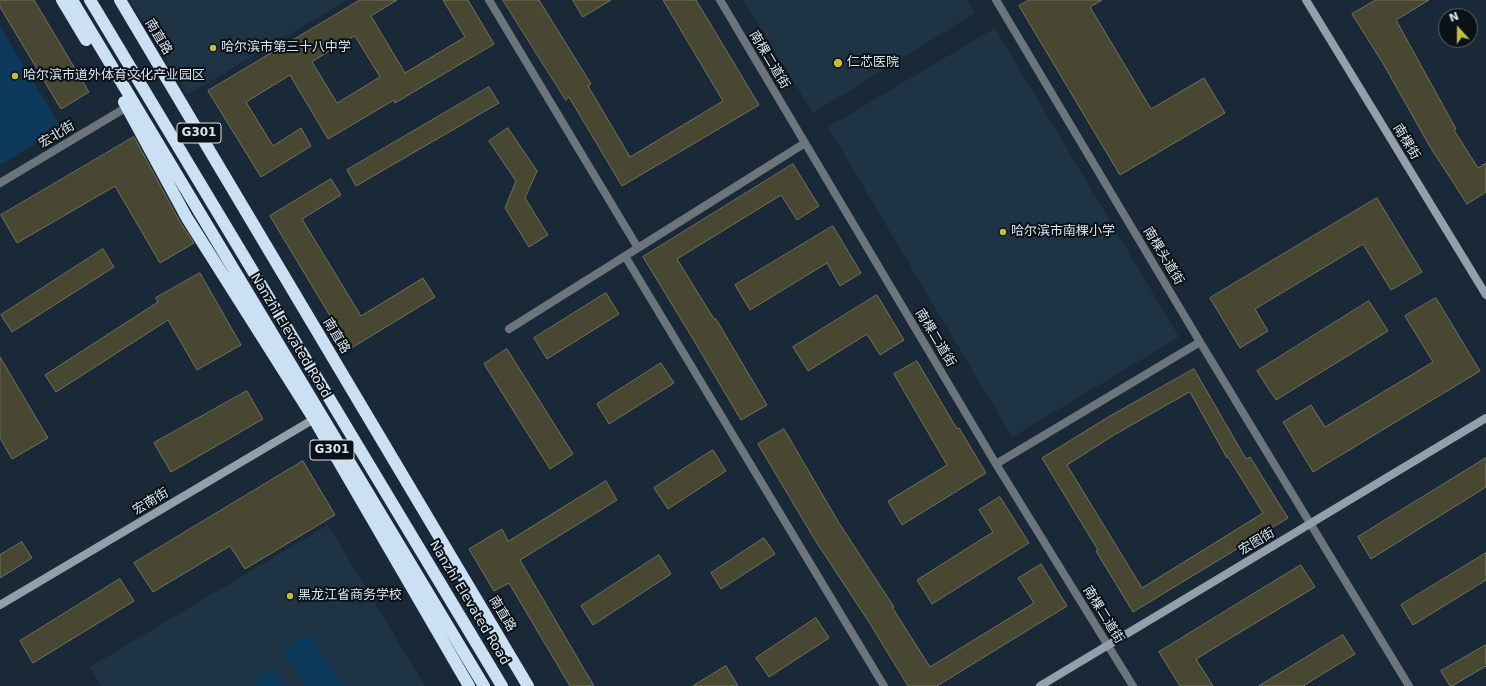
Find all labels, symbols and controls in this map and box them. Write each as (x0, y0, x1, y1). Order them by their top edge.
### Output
north arrow (1438, 8, 1478, 48)
text: N (1447, 10, 1461, 25)
street label: 南直路 (141, 16, 175, 58)
street label: 南棵二道街 (746, 28, 792, 92)
place label: 哈尔滨市第三十八中学 (221, 40, 351, 56)
marker: 哈尔滨市第三十八中学 (208, 43, 218, 53)
place label: 仁芯医院 (847, 55, 899, 71)
marker: 仁芯医院 (832, 57, 844, 69)
place label: 哈尔滨市道外体育文化产业园区 (23, 68, 205, 84)
marker: 哈尔滨市道外体育文化产业园区 (10, 71, 20, 81)
street label: 宏北街 (36, 118, 78, 152)
street label: 南棵街 (1389, 121, 1423, 163)
road number: G301 (177, 123, 221, 143)
place label: 哈尔滨市南棵小学 (1011, 224, 1115, 240)
street label: 南棵头道街 (1140, 224, 1186, 288)
marker: 哈尔滨市南棵小学 (998, 227, 1008, 237)
street label: Nanzhi Elevated Road (247, 271, 333, 401)
street label: 南棵二道街 (912, 306, 958, 370)
street label: 南直路 (319, 315, 353, 357)
road number: G301 (310, 440, 354, 460)
street label: 宏南街 (130, 485, 172, 519)
street label: 宏图街 (1236, 525, 1278, 559)
street label: Nanzhi Elevated Road (426, 538, 512, 668)
street label: 南棵二道街 (1079, 583, 1127, 647)
place label: 黑龙江省商务学校 (298, 588, 402, 604)
marker: 黑龙江省商务学校 (285, 591, 295, 601)
street label: 南直路 (485, 593, 519, 635)

